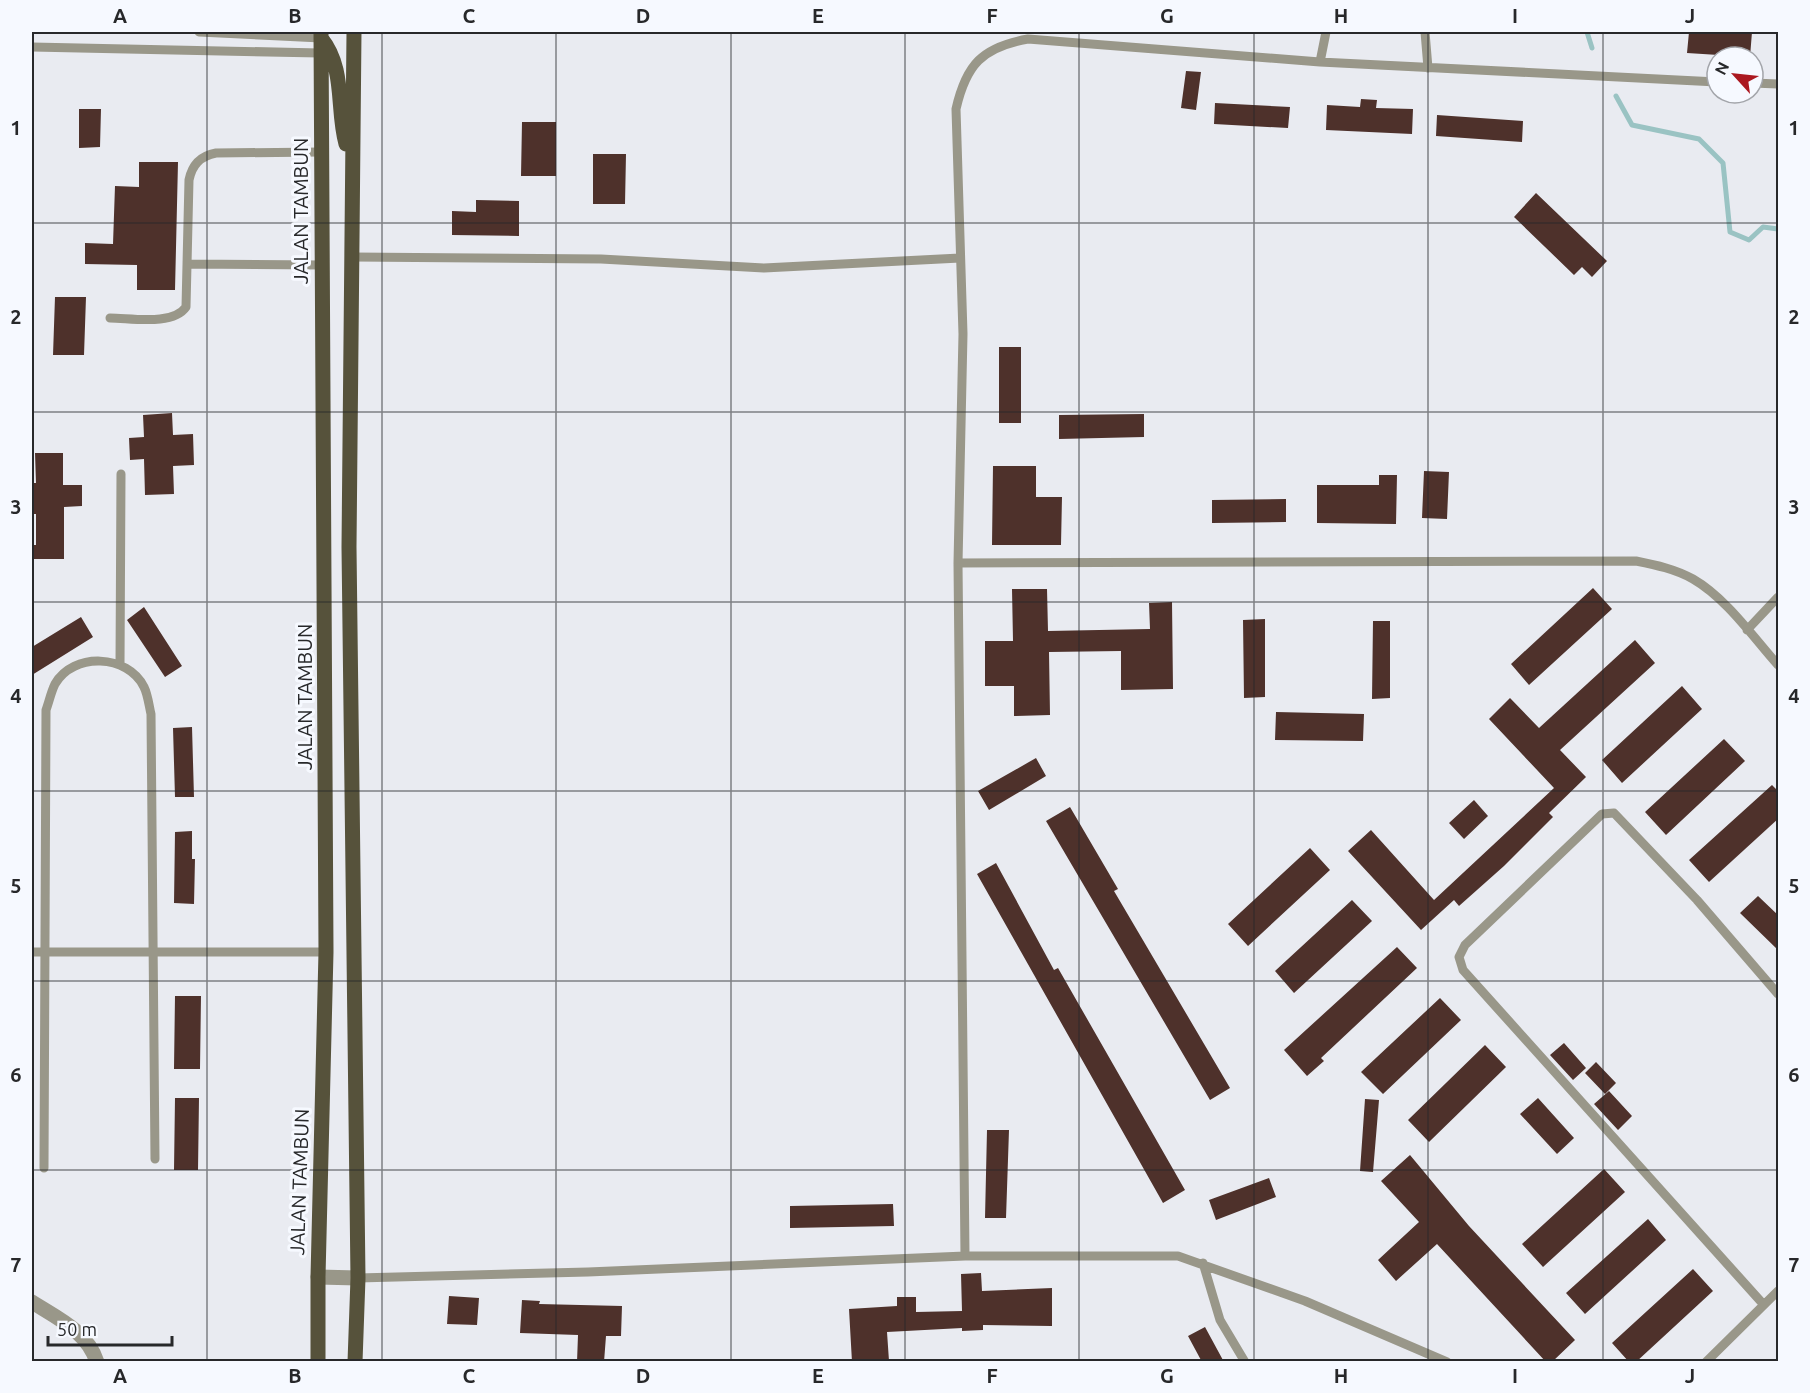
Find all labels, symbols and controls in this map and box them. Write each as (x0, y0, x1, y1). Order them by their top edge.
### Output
text: A (113, 4, 127, 27)
text: B (288, 4, 302, 27)
text: C (463, 4, 476, 27)
text: D (636, 4, 650, 27)
text: E (812, 4, 824, 27)
text: F (986, 4, 998, 27)
text: G (1160, 4, 1174, 27)
text: H (1334, 4, 1348, 27)
text: I (1512, 4, 1518, 27)
text: J (1685, 4, 1695, 27)
north arrow (1705, 45, 1765, 105)
text: N (1711, 59, 1732, 78)
text: 1 (10, 116, 22, 139)
text: 1 (1788, 116, 1800, 139)
street label: JALAN TAMBUN (289, 138, 312, 284)
text: 2 (10, 305, 22, 328)
text: 2 (1788, 305, 1800, 328)
text: 3 (10, 495, 22, 518)
text: 3 (1788, 495, 1800, 518)
street label: JALAN TAMBUN (293, 624, 316, 770)
text: 4 (10, 684, 22, 707)
text: 4 (1788, 684, 1800, 707)
text: 5 (10, 874, 22, 897)
text: 5 (1788, 874, 1800, 897)
text: 6 (10, 1063, 22, 1086)
text: 6 (1788, 1063, 1800, 1086)
street label: JALAN TAMBUN (285, 1108, 313, 1256)
text: 7 (10, 1253, 22, 1276)
text: 7 (1788, 1253, 1800, 1276)
scale bar (48, 1309, 172, 1347)
text: 50 m (57, 1319, 97, 1339)
text: A (113, 1364, 127, 1387)
text: B (288, 1364, 302, 1387)
text: C (463, 1364, 476, 1387)
text: D (636, 1364, 650, 1387)
text: E (812, 1364, 824, 1387)
text: F (986, 1364, 998, 1387)
text: G (1160, 1364, 1174, 1387)
text: H (1334, 1364, 1348, 1387)
text: I (1512, 1364, 1518, 1387)
text: J (1685, 1364, 1695, 1387)

